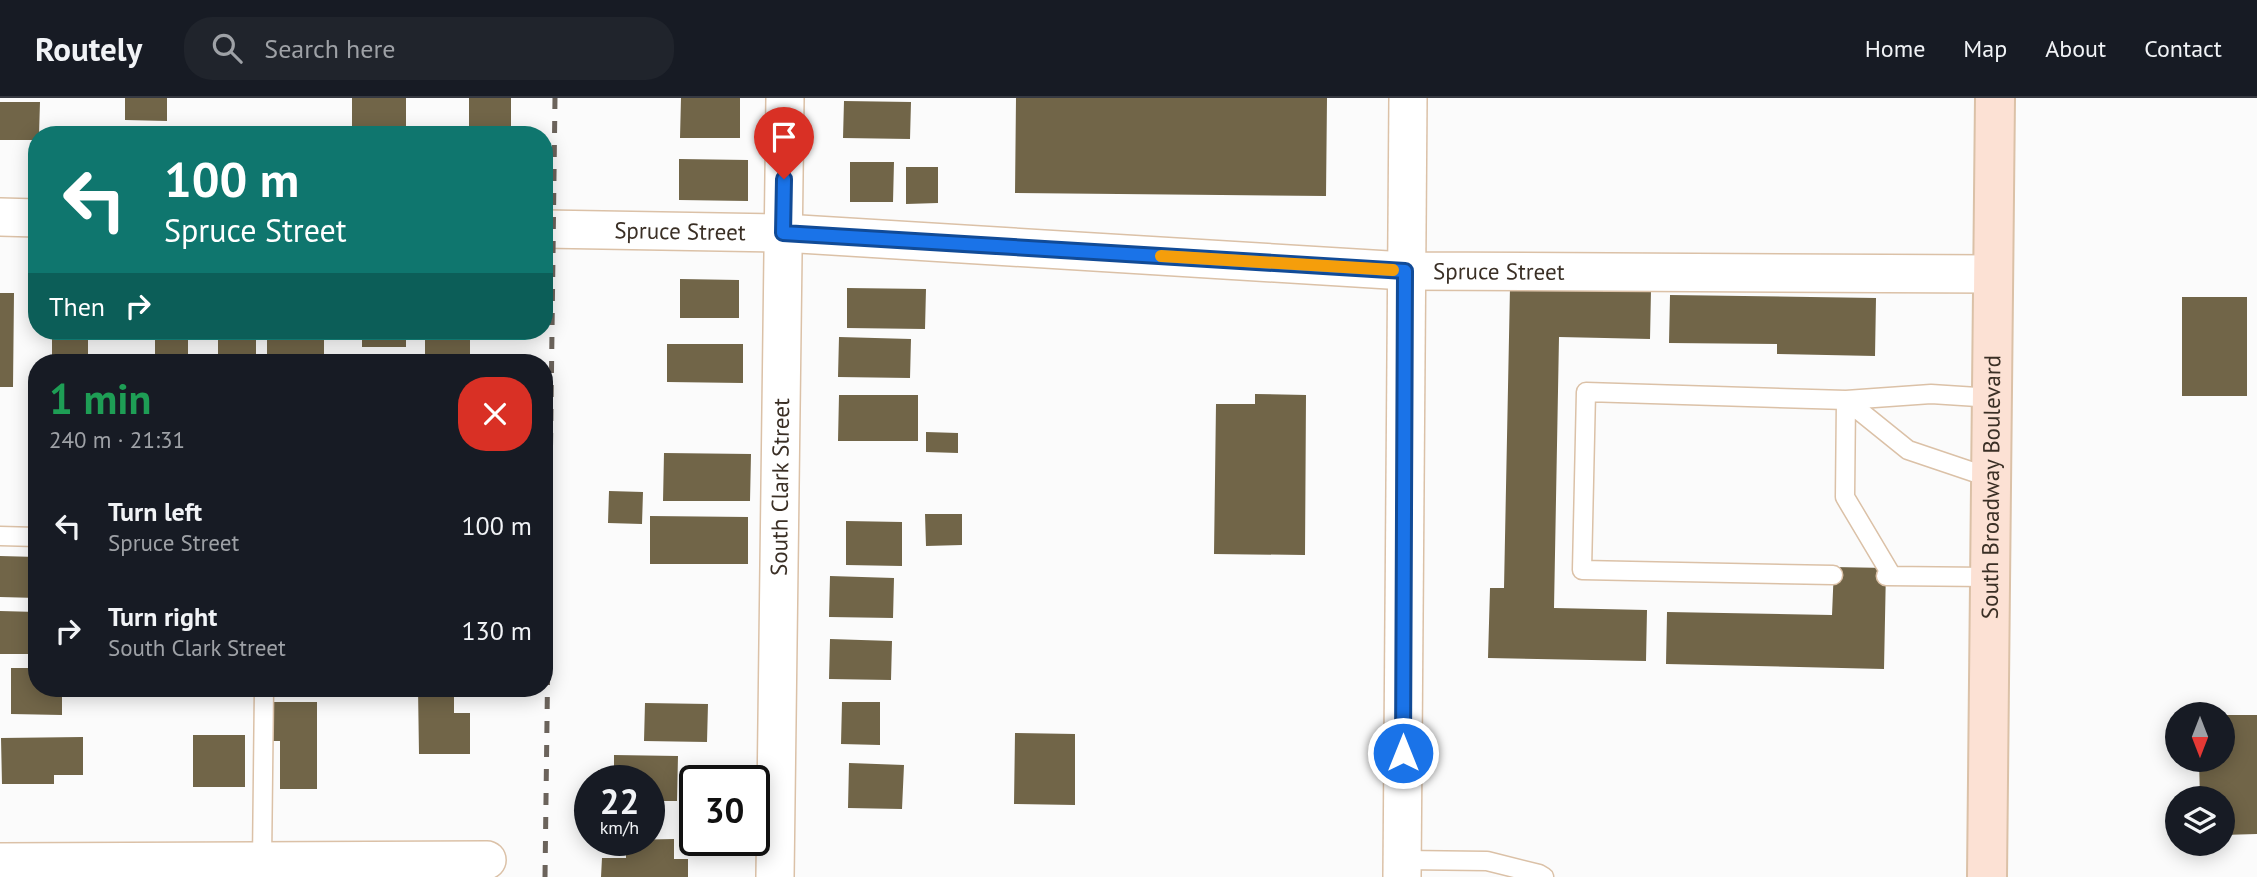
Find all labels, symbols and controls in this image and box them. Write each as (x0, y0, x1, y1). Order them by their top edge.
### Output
search box (184, 17, 674, 80)
text: Routely (35, 27, 142, 70)
icon: search (208, 29, 246, 67)
text: Search here (264, 32, 395, 65)
text: Home (1865, 33, 1925, 64)
text: Map (1963, 33, 2007, 64)
text: About (2045, 33, 2106, 64)
text: Contact (2144, 33, 2222, 64)
pin (754, 107, 814, 179)
icon: arrive (765, 118, 803, 156)
text: 100 m (164, 147, 299, 211)
icon: left (49, 154, 140, 245)
text: Spruce Street (164, 209, 347, 251)
street label: Spruce Street (614, 215, 746, 246)
street label: Spruce Street (1433, 256, 1565, 286)
icon: right (119, 287, 157, 325)
text: Then (49, 290, 105, 323)
street label: South Broadway Boulevard (1975, 355, 2006, 619)
text: 1 min (49, 371, 151, 426)
button: close (458, 377, 532, 451)
street label: South Clark Street (764, 398, 795, 576)
text: 240 m · 21:31 (49, 425, 185, 454)
text: Turn left (108, 495, 202, 528)
icon: left (49, 507, 87, 545)
text: 100 m (461, 509, 532, 542)
text: Spruce Street (108, 528, 239, 557)
text: Turn right (108, 600, 217, 633)
icon: right (49, 612, 87, 650)
text: 130 m (461, 614, 532, 647)
text: South Clark Street (108, 633, 286, 662)
north arrow (2165, 702, 2235, 772)
map controls (2165, 702, 2235, 856)
position arrow (1366, 716, 1440, 790)
speed limit sign: 30 (679, 765, 770, 856)
text: 22 (600, 778, 639, 824)
button: layers (2165, 786, 2235, 856)
text: km/h (600, 816, 639, 839)

